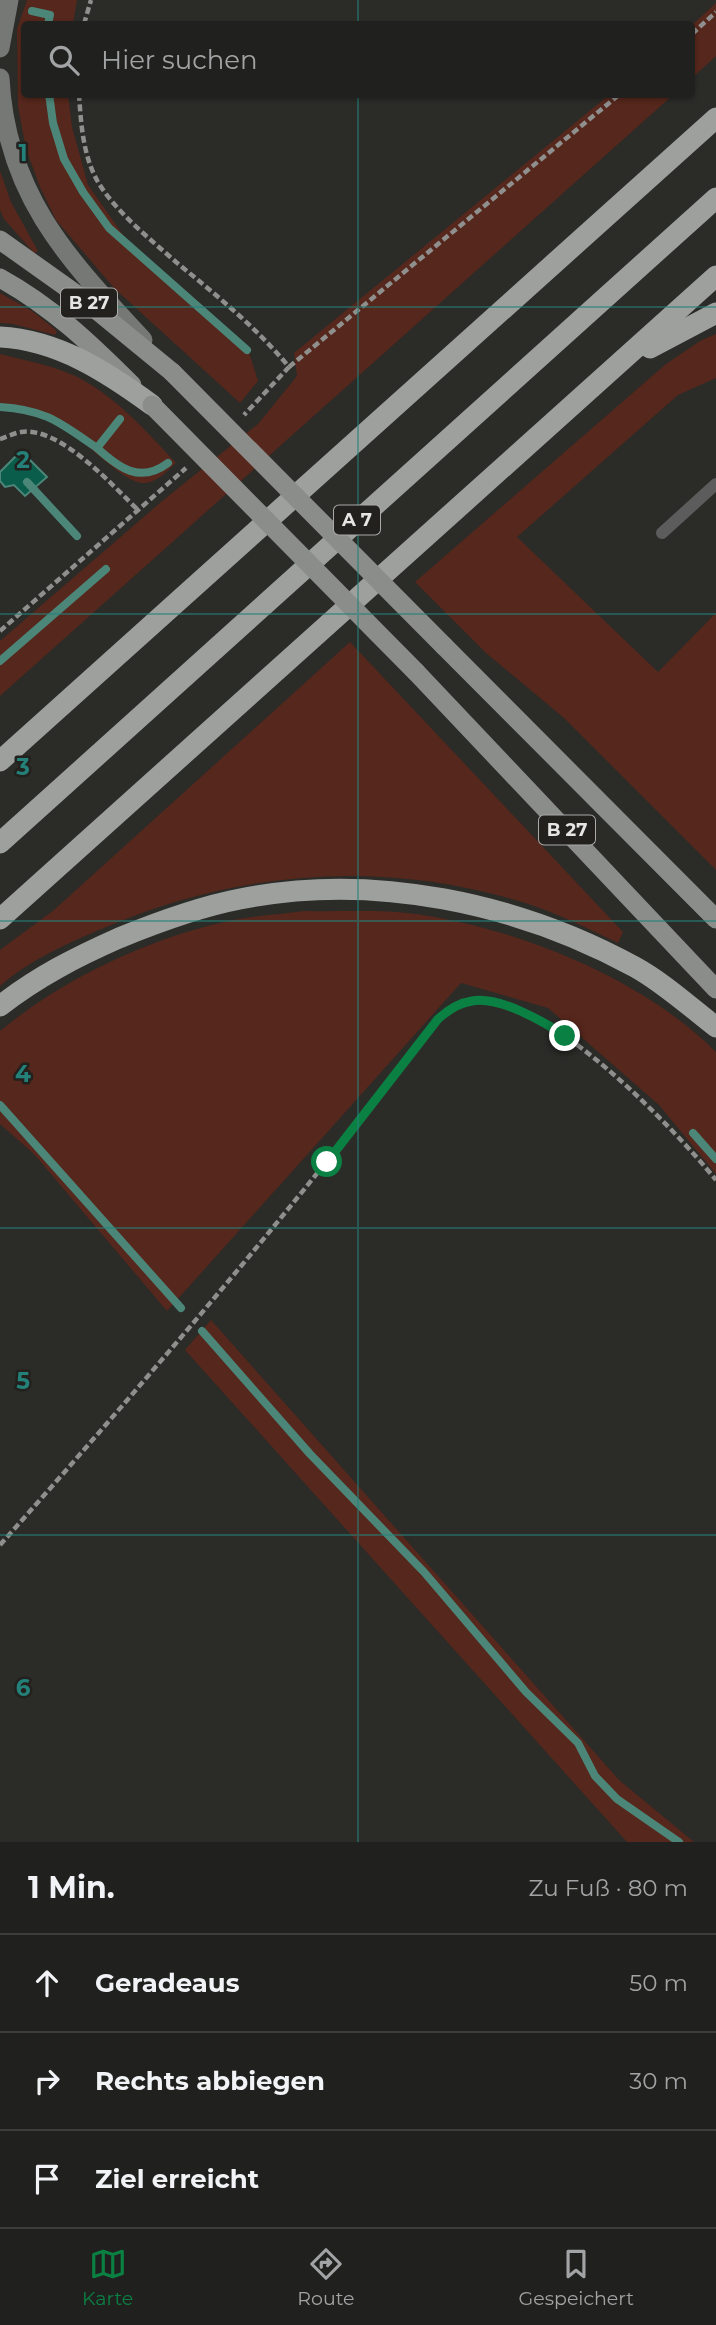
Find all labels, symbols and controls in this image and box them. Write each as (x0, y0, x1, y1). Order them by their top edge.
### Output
search box (21, 21, 695, 98)
icon: search (45, 41, 83, 79)
text: Hier suchen (101, 44, 258, 76)
text: 1 (18, 139, 28, 167)
road number: B 27 (61, 288, 117, 318)
text: 2 (16, 446, 30, 474)
road number: A 7 (334, 506, 380, 534)
text: 3 (15, 753, 30, 781)
road number: B 27 (539, 816, 595, 844)
route end (549, 1020, 580, 1051)
text: 4 (15, 1060, 31, 1088)
route start (311, 1146, 342, 1177)
text: 5 (16, 1367, 30, 1395)
text: 6 (16, 1674, 31, 1702)
text: 1 Min. (28, 1869, 115, 1906)
text: Zu Fuß · 80 m (529, 1874, 688, 1902)
icon: ahead (28, 1964, 66, 2002)
text: Geradeaus (95, 1967, 240, 1999)
text: 50 m (629, 1969, 688, 1997)
icon: right (28, 2062, 66, 2100)
text: Rechts abbiegen (95, 2065, 325, 2097)
text: 30 m (629, 2067, 688, 2095)
icon: arrive (28, 2160, 66, 2198)
text: Ziel erreicht (95, 2163, 259, 2195)
tab: Karte (82, 2245, 133, 2310)
tab: Route (297, 2245, 355, 2310)
tab: Gespeichert (519, 2245, 634, 2310)

